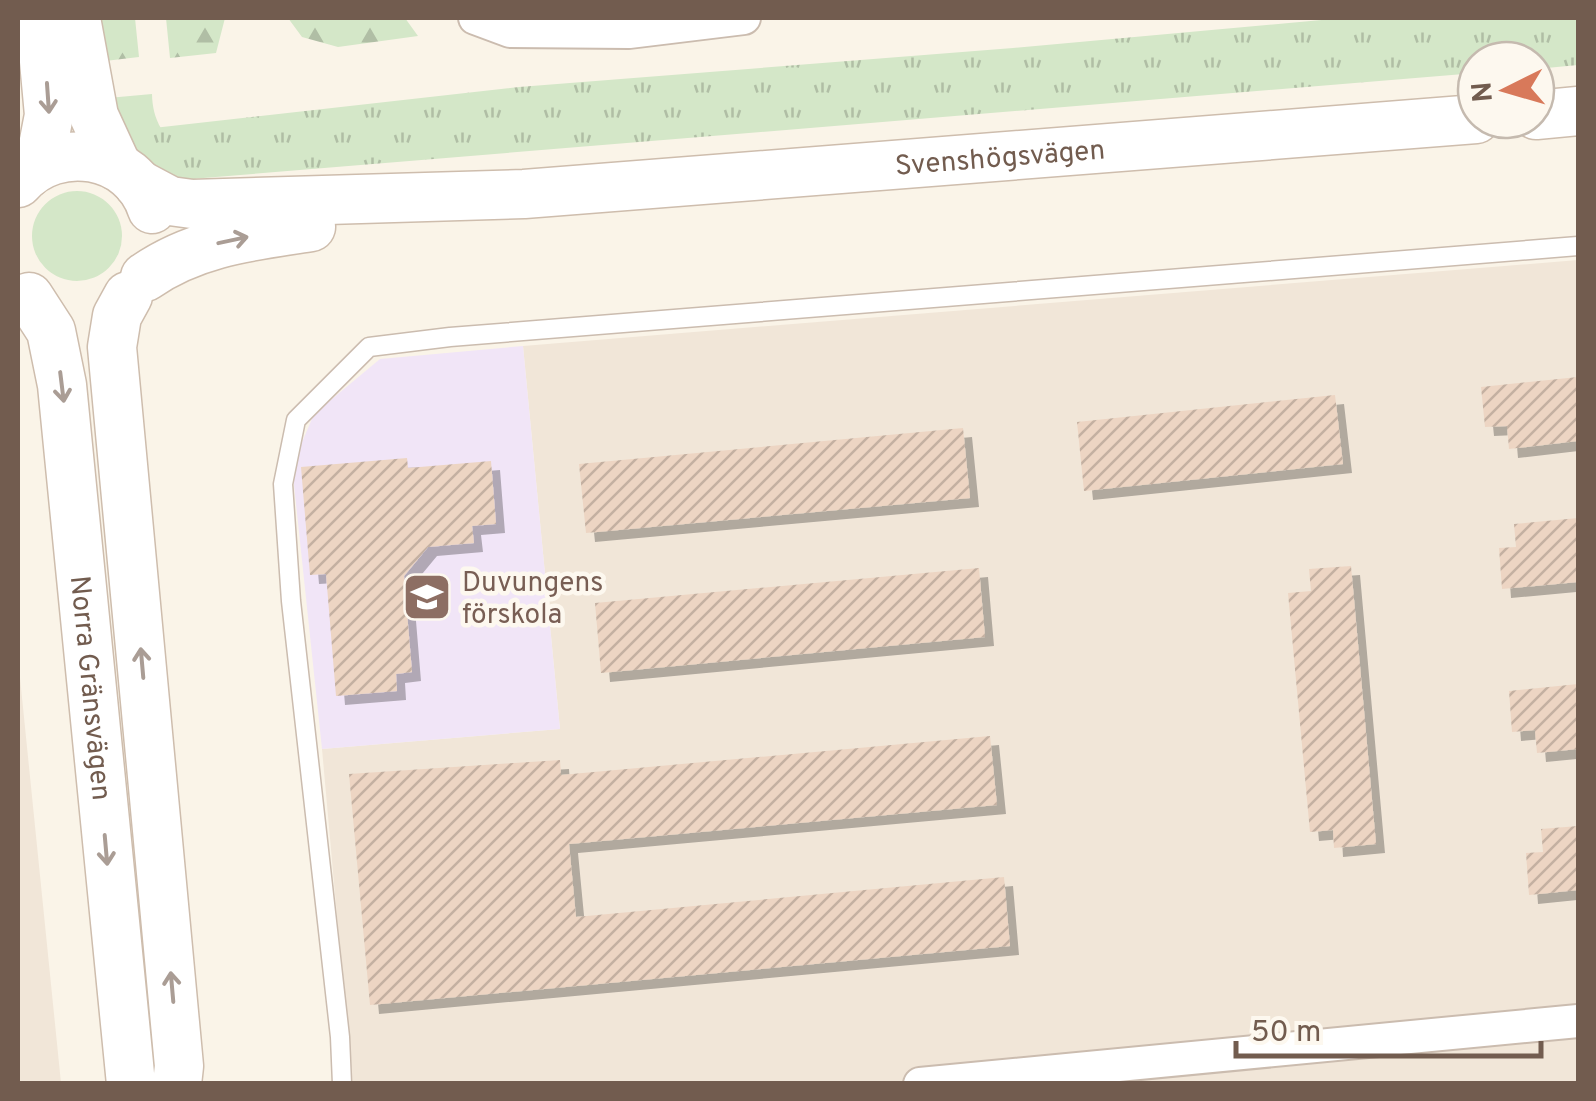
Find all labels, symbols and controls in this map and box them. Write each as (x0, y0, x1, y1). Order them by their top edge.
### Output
north arrow (1456, 40, 1556, 140)
text: N (1465, 80, 1503, 104)
one-way arrow (39, 81, 58, 113)
street label: Svenshögsvägen (894, 133, 1107, 186)
one-way arrow (217, 229, 249, 248)
one-way arrow (53, 370, 72, 403)
place label: Duvungens förskola (462, 566, 603, 634)
school or university icon: Duvungens förskola (401, 571, 453, 623)
street label: Norra Gränsvägen (60, 574, 118, 802)
one-way arrow (132, 647, 151, 680)
one-way arrow (97, 833, 116, 865)
one-way arrow (162, 971, 181, 1003)
scale bar (1236, 996, 1541, 1058)
text: 50 m (1251, 1015, 1321, 1052)

